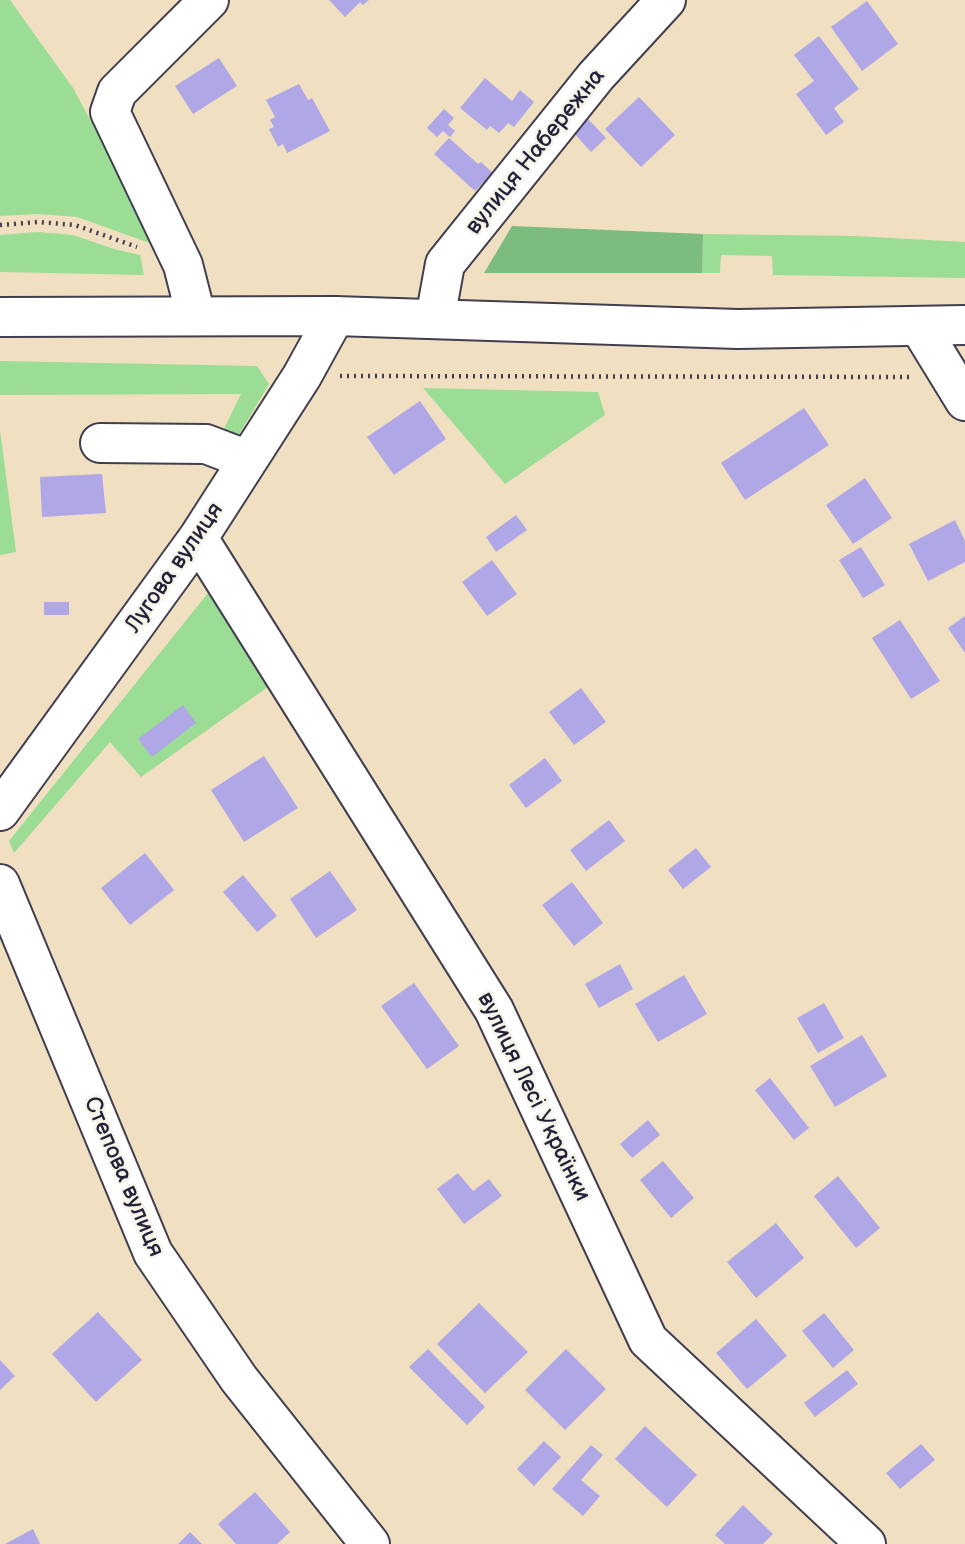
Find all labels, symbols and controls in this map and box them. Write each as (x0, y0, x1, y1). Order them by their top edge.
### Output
street label: вулиця Набережна (461, 63, 611, 241)
street label: Лугова вулиця (120, 498, 230, 638)
street label: вулиця Лесі Українки (470, 988, 596, 1206)
street label: Степова вулиця (77, 1093, 169, 1261)

